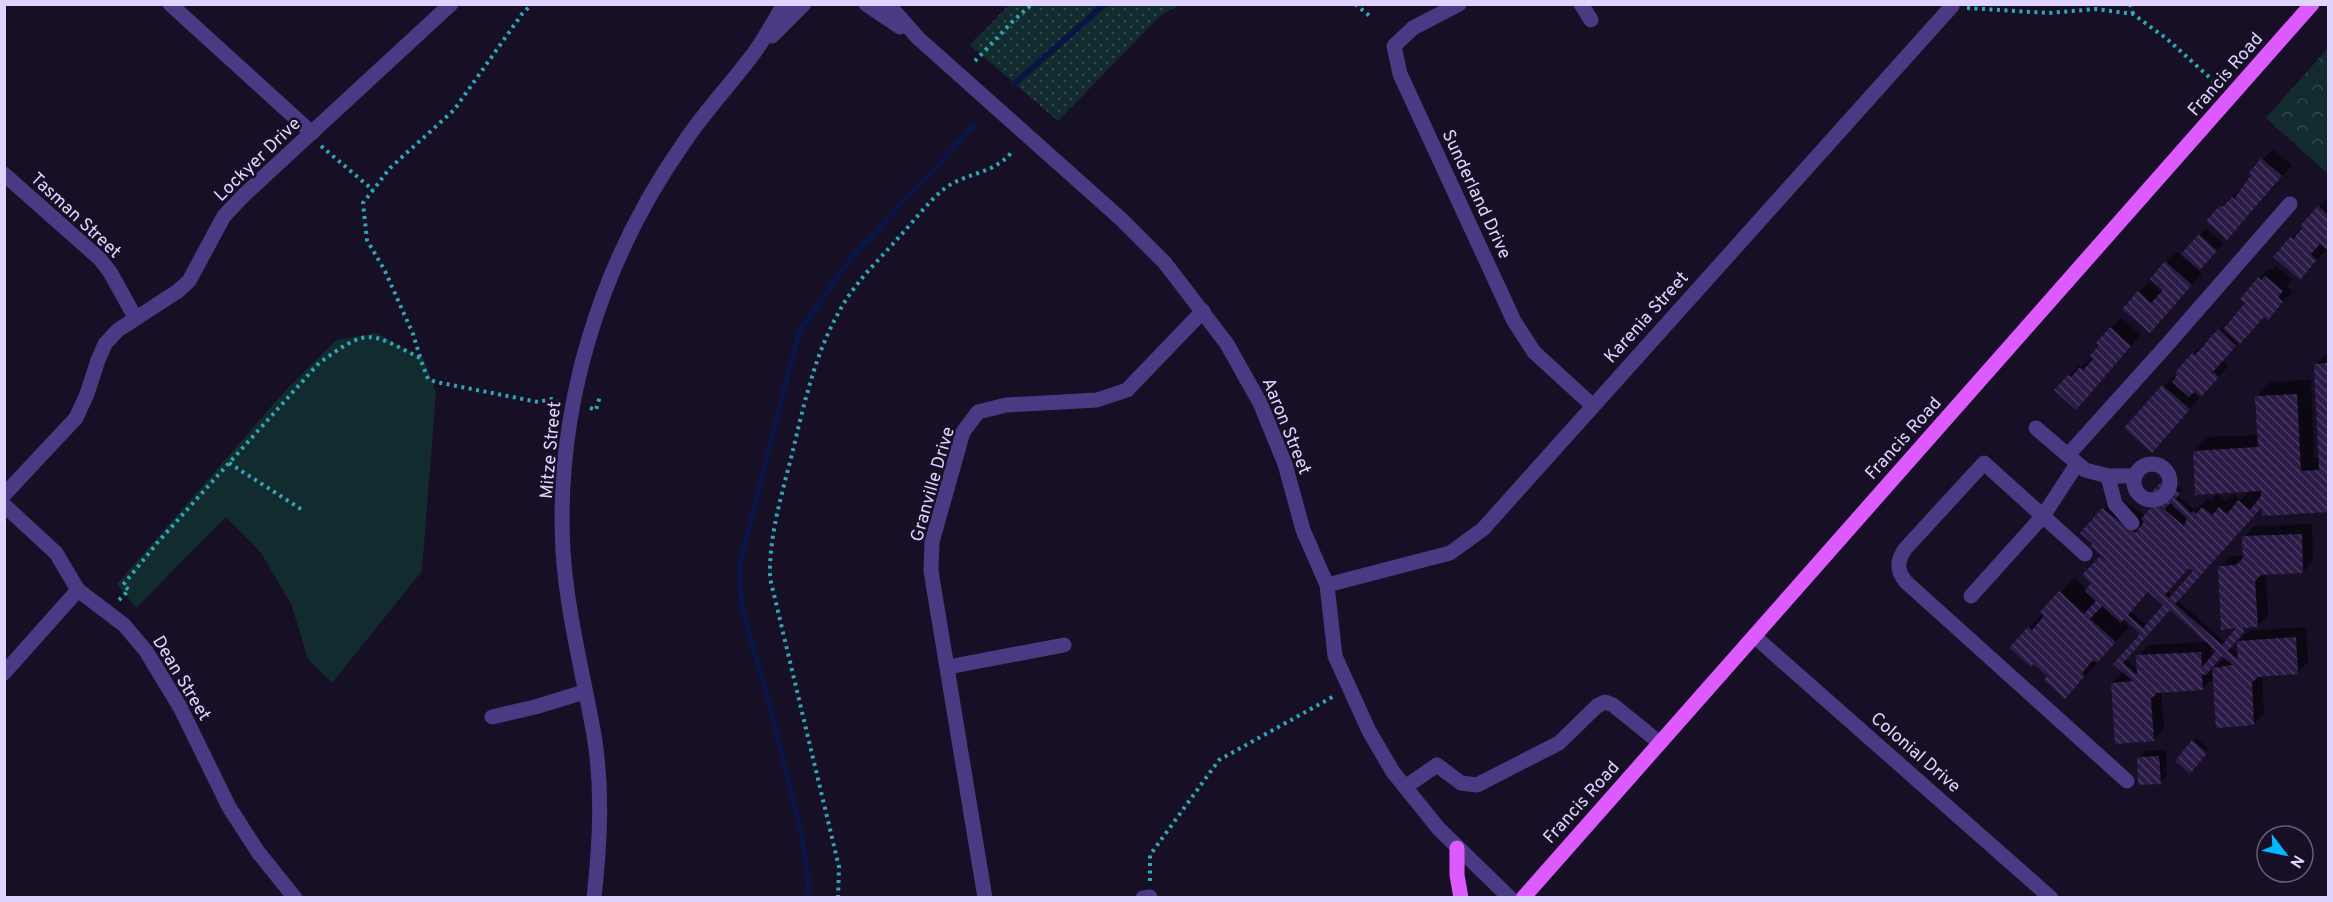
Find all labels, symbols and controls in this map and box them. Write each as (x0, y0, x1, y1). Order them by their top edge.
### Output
street label: Francis Road (2184, 28, 2269, 122)
street label: Lockyer Drive (210, 113, 306, 207)
street label: Sunderland Drive (1436, 126, 1516, 263)
street label: Tasman Street (25, 168, 125, 264)
street label: Karenia Street (1600, 267, 1694, 369)
street label: Aaron Street (1256, 375, 1315, 478)
street label: Francis Road (1861, 393, 1947, 485)
street label: Mitze Street (536, 400, 567, 500)
street label: Granville Drive (906, 424, 961, 545)
street label: Dean Street (146, 632, 215, 726)
street label: Colonial Drive (1865, 708, 1965, 799)
street label: Francis Road (1539, 757, 1625, 849)
north arrow (2255, 824, 2315, 884)
text: N (2284, 851, 2308, 871)

